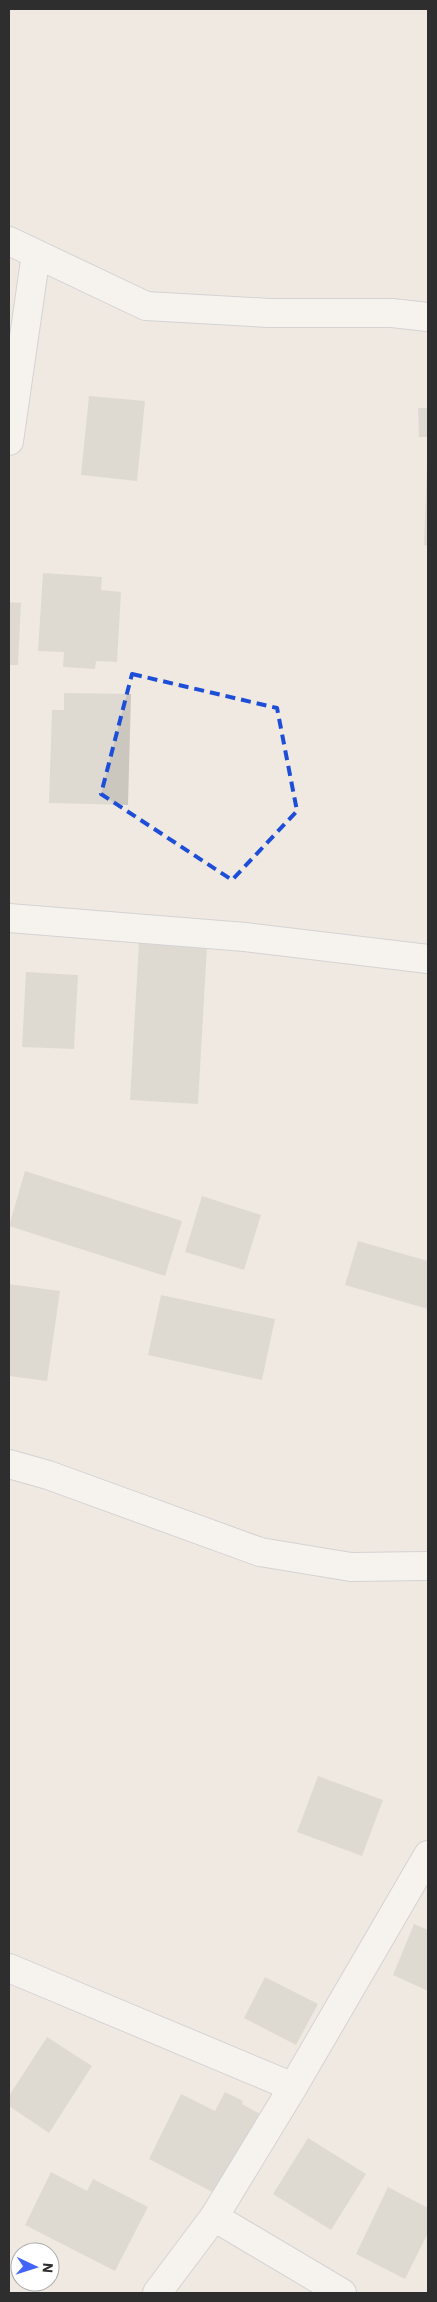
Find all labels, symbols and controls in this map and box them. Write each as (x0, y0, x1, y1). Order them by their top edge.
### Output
north arrow (10, 2242, 60, 2292)
text: N (39, 2262, 57, 2274)

